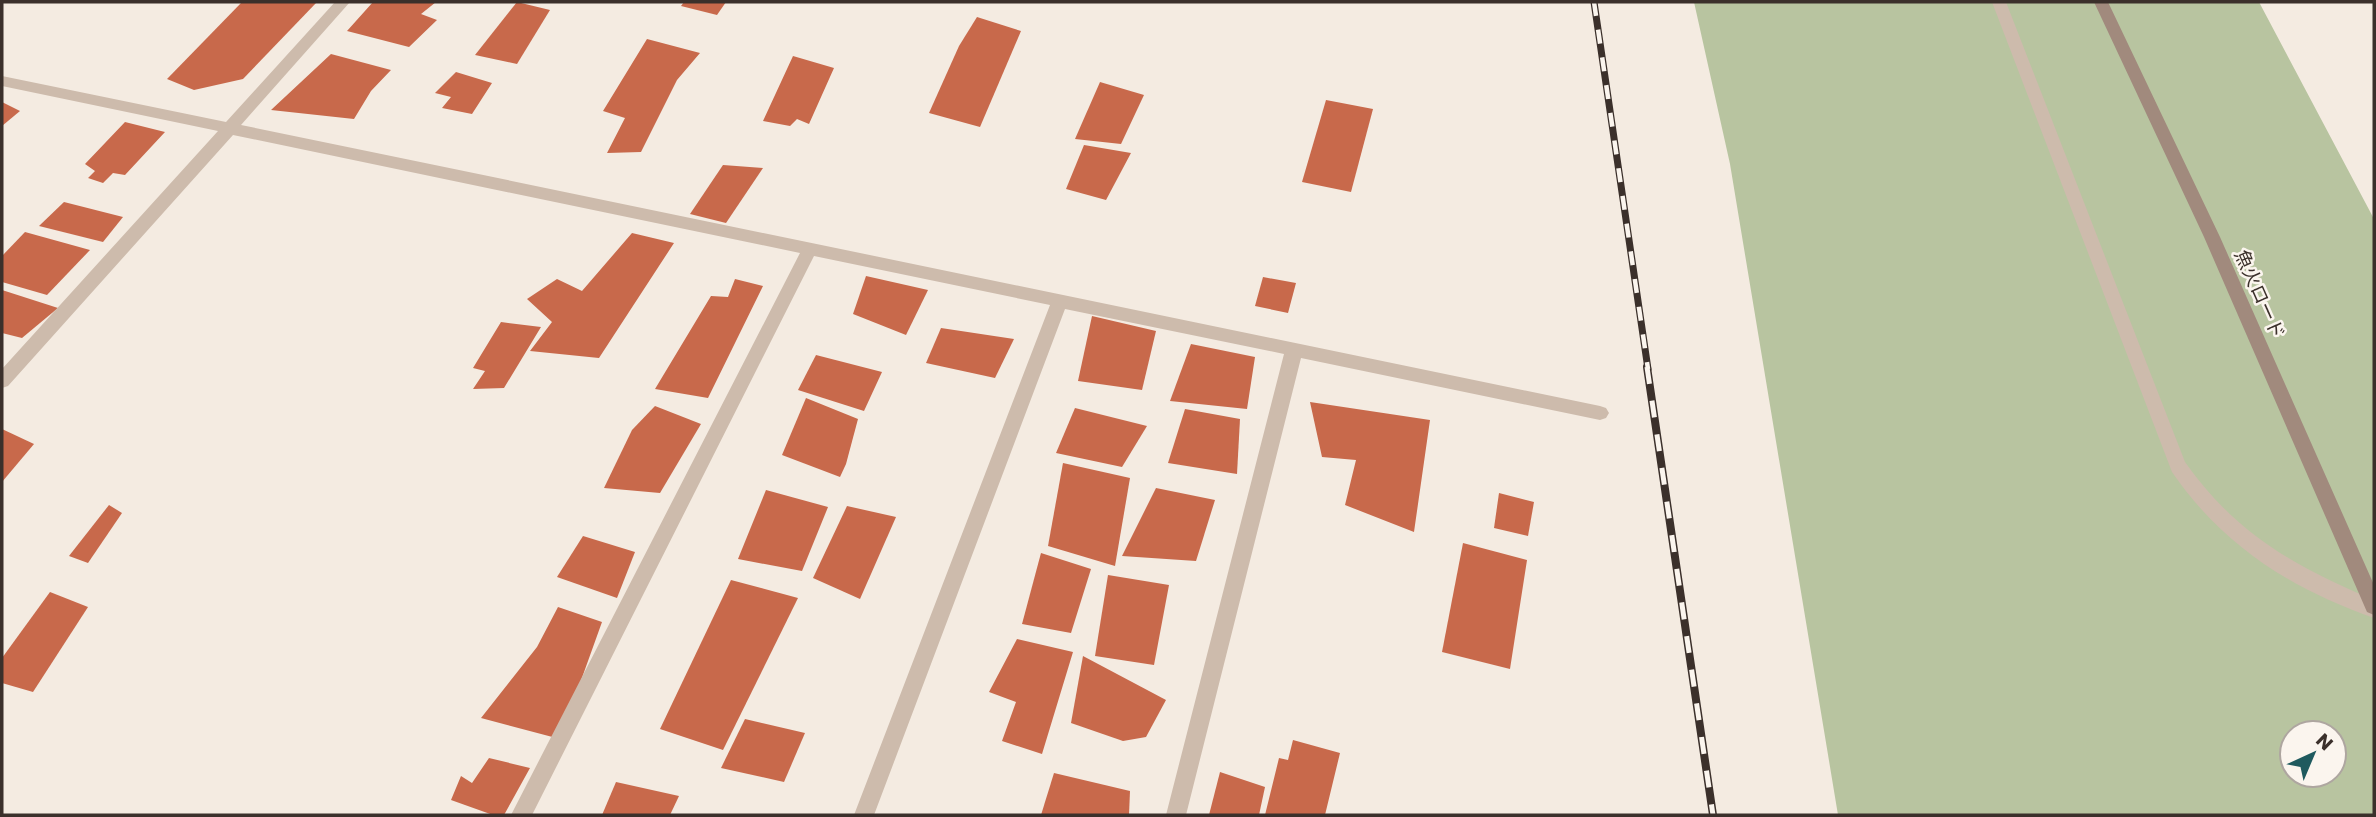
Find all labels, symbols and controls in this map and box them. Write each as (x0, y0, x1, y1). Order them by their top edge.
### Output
street label: 魚火ロード (2228, 245, 2291, 343)
north arrow (2278, 719, 2348, 789)
text: N (2310, 727, 2339, 757)

